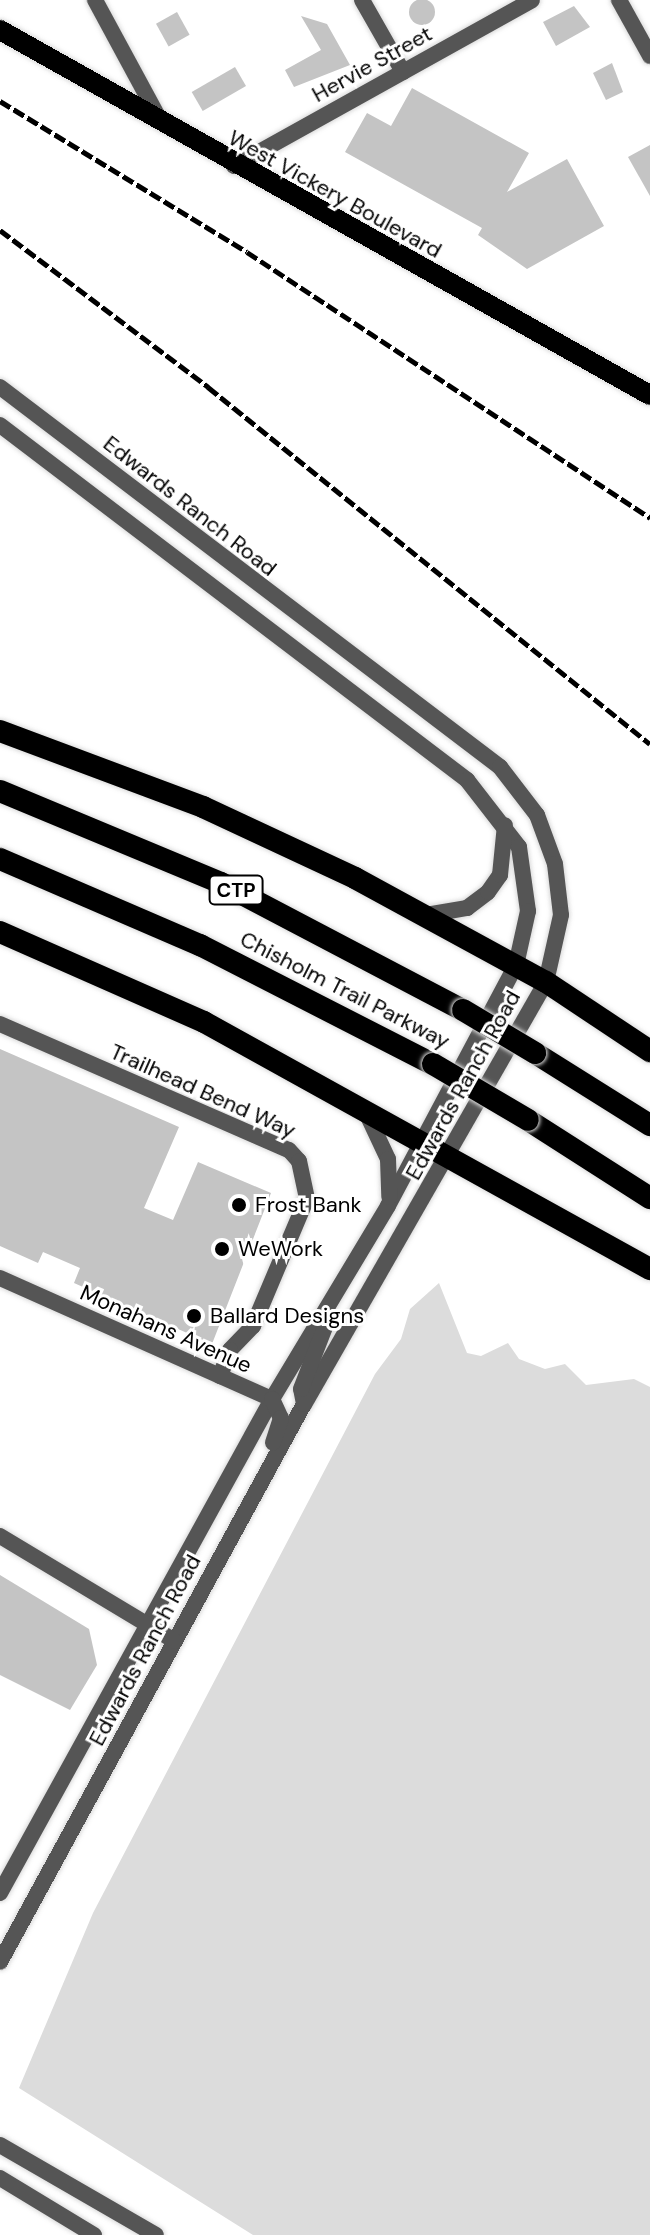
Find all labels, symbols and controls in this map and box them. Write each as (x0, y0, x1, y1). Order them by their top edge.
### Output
street label: Hervie Street (307, 20, 437, 108)
street label: West Vickery Boulevard (224, 124, 446, 264)
street label: Edwards Ranch Road (98, 430, 282, 582)
road number: CTP (208, 874, 264, 906)
street label: Chisholm Trail Parkway (236, 926, 454, 1054)
street label: Edwards Ranch Road (400, 986, 526, 1184)
street label: Trailhead Bend Way (106, 1038, 300, 1144)
place label: Frost Bank (255, 1192, 362, 1218)
marker: Frost Bank (230, 1196, 248, 1214)
place label: WeWork (238, 1236, 323, 1262)
marker: WeWork (213, 1240, 231, 1258)
street label: Monahans Avenue (76, 1279, 256, 1379)
place label: Ballard Designs (210, 1303, 364, 1329)
marker: Ballard Designs (185, 1307, 203, 1325)
street label: Edwards Ranch Road (83, 1550, 207, 1750)

